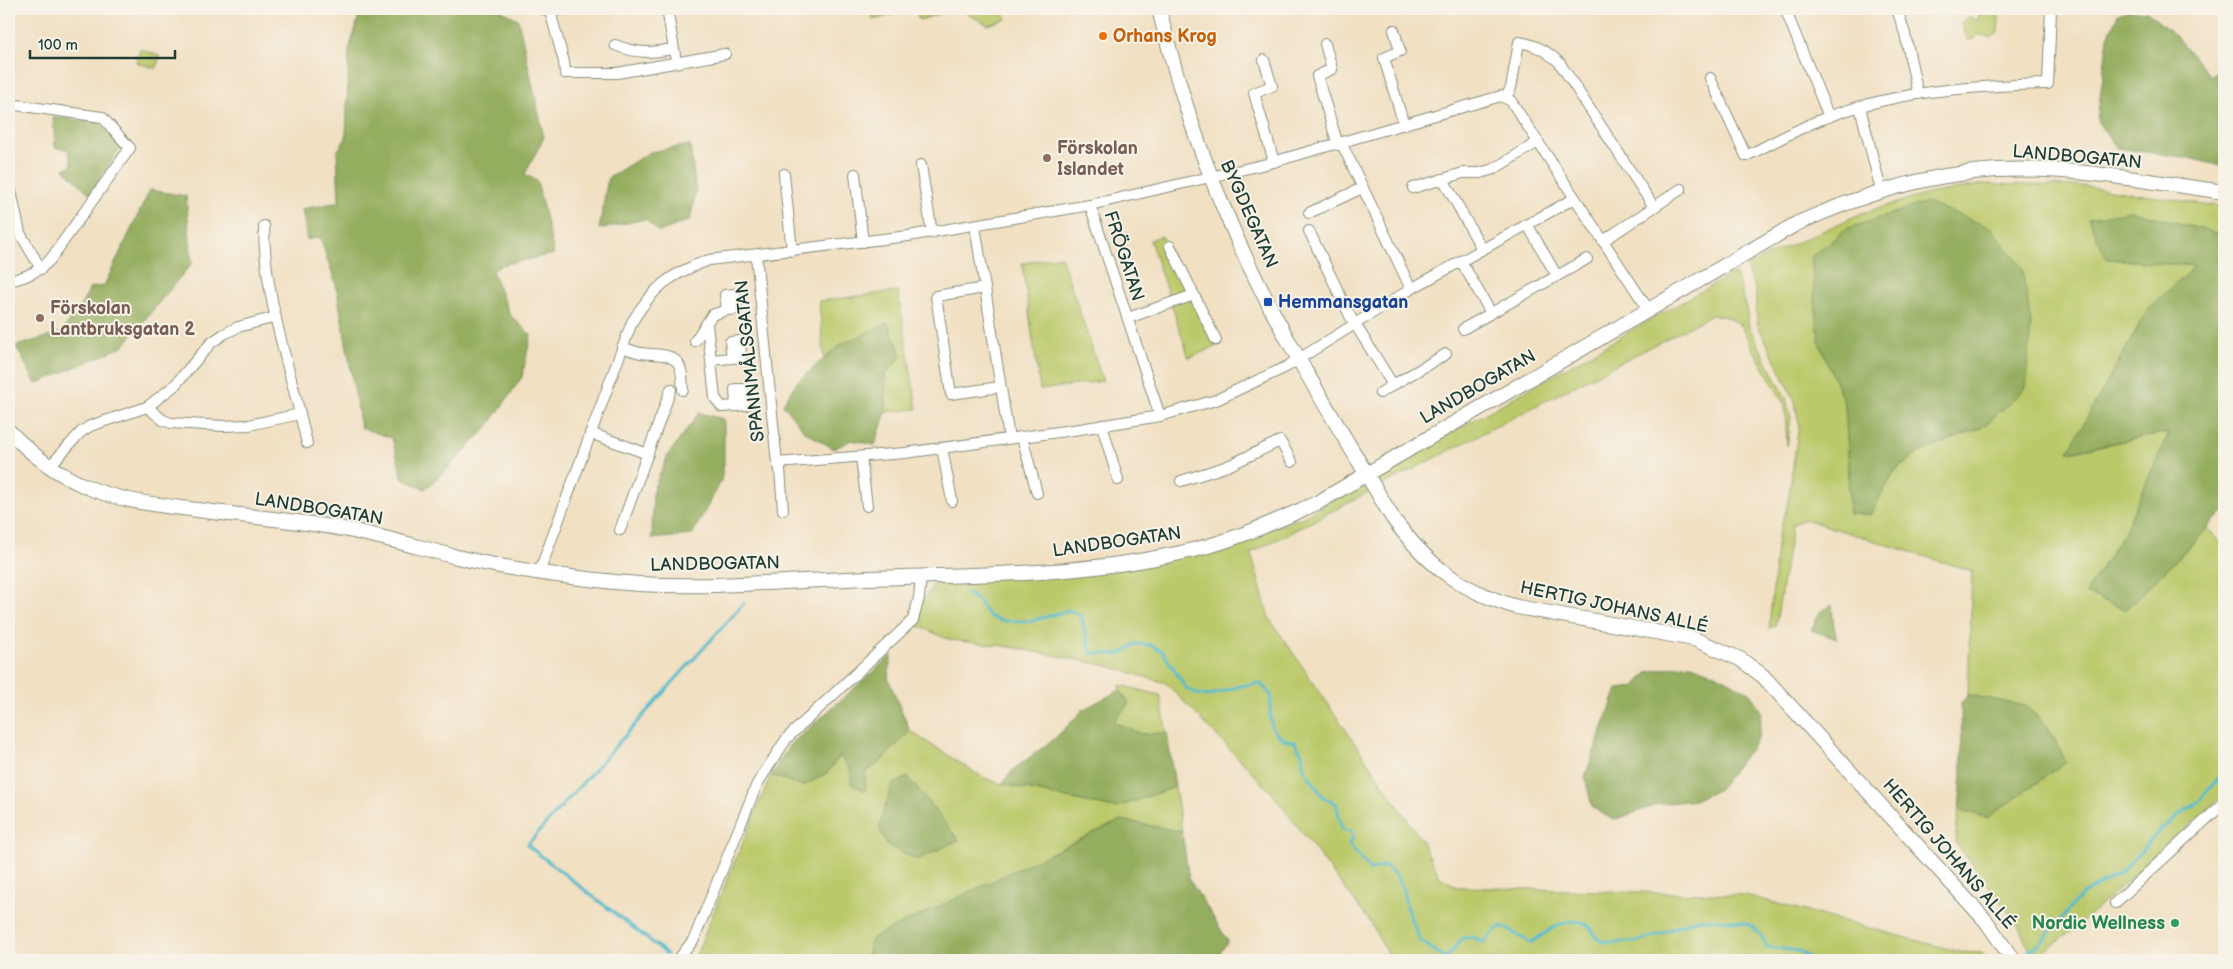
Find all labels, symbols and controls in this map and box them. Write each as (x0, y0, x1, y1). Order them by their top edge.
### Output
place label: Orhans Krog (1113, 26, 1217, 47)
scale bar (30, 28, 175, 60)
marker: Orhans Krog (1097, 30, 1109, 42)
text: 100 m (38, 36, 78, 55)
place label: Förskolan Islandet (1057, 138, 1138, 180)
street label: LANDBOGATAN (2011, 141, 2143, 173)
marker: Förskolan Islandet (1041, 152, 1053, 164)
street label: BYGDEGATAN (1216, 157, 1282, 271)
street label: FRÖGATAN (1100, 208, 1149, 304)
street label: SPANNMÅLSGATAN (730, 279, 769, 443)
place label: Hemmansgatan (1278, 292, 1408, 313)
marker: Hemmansgatan (1262, 296, 1274, 308)
place label: Förskolan Lantbruksgatan 2 (50, 298, 195, 340)
marker: Förskolan Lantbruksgatan 2 (34, 312, 46, 324)
street label: LANDBOGATAN (1417, 345, 1539, 429)
street label: LANDBOGATAN (253, 488, 385, 530)
street label: LANDBOGATAN (1051, 523, 1183, 561)
street label: LANDBOGATAN (650, 552, 780, 576)
street label: HERTIG JOHANS ALLÉ (1518, 575, 1710, 637)
street label: HERTIG JOHANS ALLÉ (1878, 774, 2021, 933)
place label: Nordic Wellness (2032, 913, 2165, 934)
marker: Nordic Wellness (2169, 917, 2181, 929)

